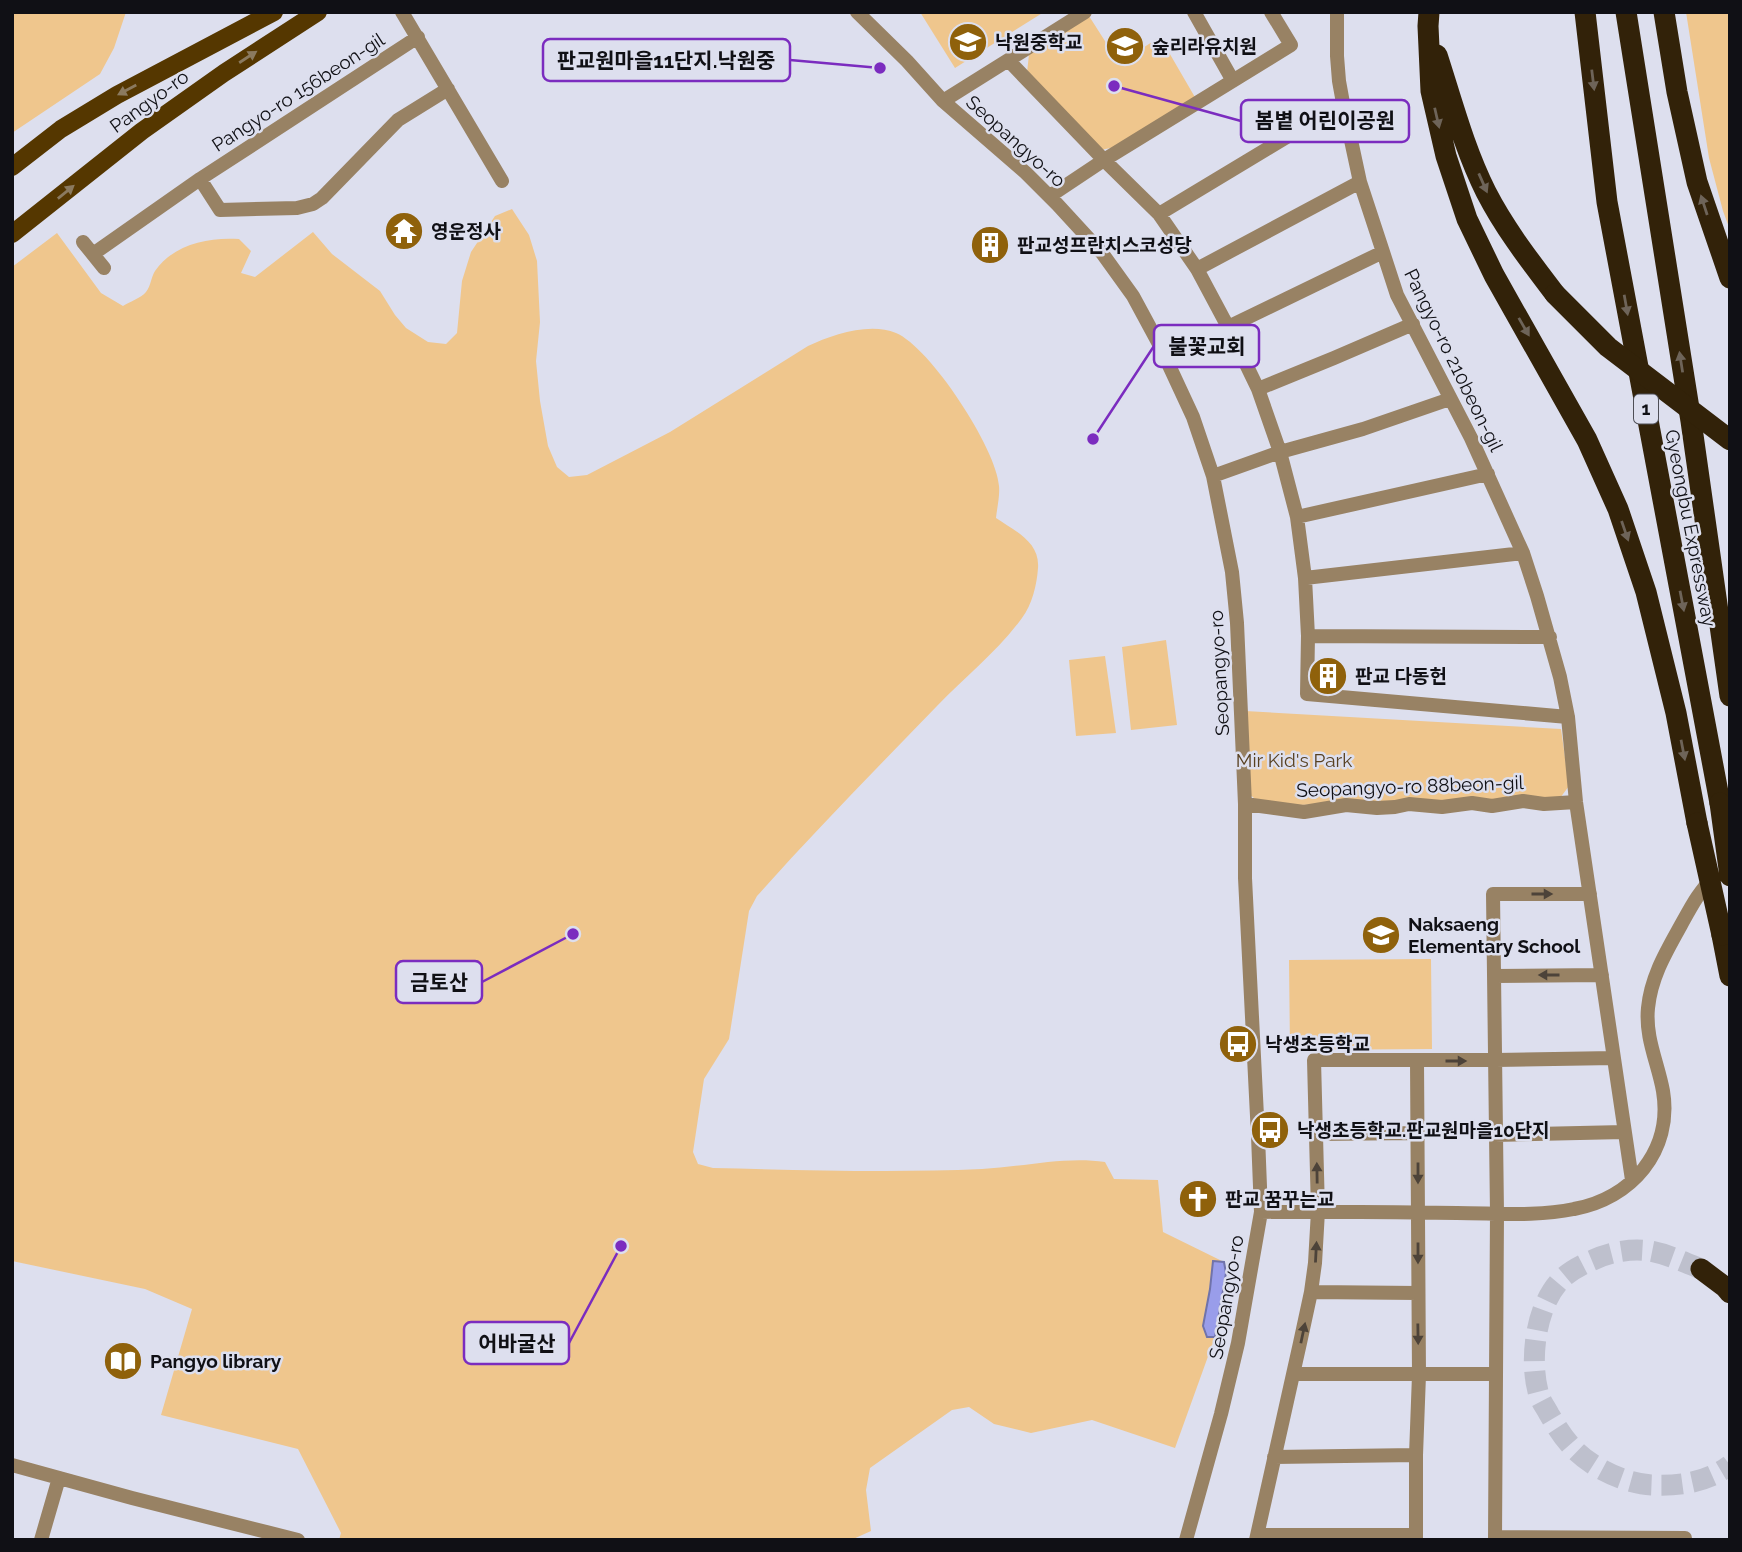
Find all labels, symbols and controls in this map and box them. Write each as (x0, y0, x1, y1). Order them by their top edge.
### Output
school or university icon: 낙원중학교 (947, 21, 989, 63)
school or university icon: 숲리라유치원 (1104, 25, 1146, 67)
street label: Pangyo-ro 156beon-gil (208, 28, 389, 156)
place label: 낙원중학교 (995, 31, 1082, 53)
place label: 숲리라유치원 (1152, 35, 1257, 57)
callout: 판교원마을11단지.낙원중 (543, 39, 790, 81)
text: 판교원마을11단지.낙원중 (557, 48, 775, 73)
one-way arrow (239, 50, 258, 63)
street label: Pangyo-ro (105, 65, 193, 137)
one-way arrow (1587, 69, 1598, 91)
one-way arrow (117, 84, 137, 96)
street label: Seopangyo-ro (962, 91, 1070, 191)
callout: 봄볕 어린이공원 (1241, 100, 1409, 142)
one-way arrow (1432, 107, 1443, 129)
text: 봄볕 어린이공원 (1255, 108, 1395, 133)
one-way arrow (1477, 173, 1489, 193)
one-way arrow (56, 185, 74, 200)
one-way arrow (1699, 194, 1709, 215)
temple icon: 영운정사 (383, 210, 425, 252)
place label: 영운정사 (431, 220, 501, 242)
building icon: 판교성프란치스코성당 (969, 224, 1011, 266)
place label: 판교성프란치스코성당 (1017, 234, 1192, 256)
street label: Pangyo-ro 210beon-gil (1400, 265, 1508, 456)
one-way arrow (1621, 294, 1632, 316)
one-way arrow (1518, 318, 1530, 337)
callout: 불꽃교회 (1154, 325, 1259, 367)
text: 불꽃교회 (1168, 334, 1246, 359)
one-way arrow (1675, 350, 1686, 372)
road number: 1 (1634, 394, 1658, 424)
street label: Gyeongbu Expressway (1661, 427, 1721, 629)
one-way arrow (1620, 520, 1631, 541)
one-way arrow (1676, 590, 1687, 612)
street label: Seopangyo-ro (1205, 610, 1233, 736)
building icon: 판교 다동헌 (1307, 655, 1349, 697)
place label: 판교 다동헌 (1355, 665, 1447, 687)
one-way arrow (1678, 739, 1689, 761)
park label: Mir Kid's Park (1236, 749, 1352, 771)
street label: Seopangyo-ro 88beon-gil (1296, 771, 1525, 801)
one-way arrow (1531, 888, 1553, 900)
place label: Naksaeng Elementary School (1408, 913, 1581, 957)
school or university icon: Naksaeng Elementary School (1360, 914, 1402, 956)
callout: 금토산 (396, 961, 482, 1003)
one-way arrow (1537, 969, 1559, 981)
text: 금토산 (410, 970, 468, 995)
bus stop icon: 낙생초등학교 (1217, 1023, 1259, 1065)
place label: 낙생초등학교 (1265, 1033, 1370, 1055)
one-way arrow (1445, 1055, 1467, 1067)
bus stop icon: 낙생초등학교.판교원마을10단지 (1249, 1109, 1291, 1151)
place label: 낙생초등학교.판교원마을10단지 (1297, 1119, 1550, 1141)
one-way arrow (1311, 1161, 1323, 1183)
one-way arrow (1412, 1162, 1423, 1184)
church icon: 판교 꿈꾸는교 (1177, 1178, 1219, 1220)
place label: 판교 꿈꾸는교 (1225, 1188, 1334, 1210)
street label: Seopangyo-ro (1204, 1233, 1248, 1361)
one-way arrow (1310, 1240, 1321, 1262)
one-way arrow (1412, 1242, 1424, 1264)
callout: 어바굴산 (464, 1322, 569, 1364)
one-way arrow (1297, 1322, 1308, 1344)
one-way arrow (1413, 1323, 1424, 1345)
text: 어바굴산 (478, 1331, 556, 1356)
library icon: Pangyo library (102, 1340, 144, 1382)
place label: Pangyo library (150, 1350, 282, 1372)

